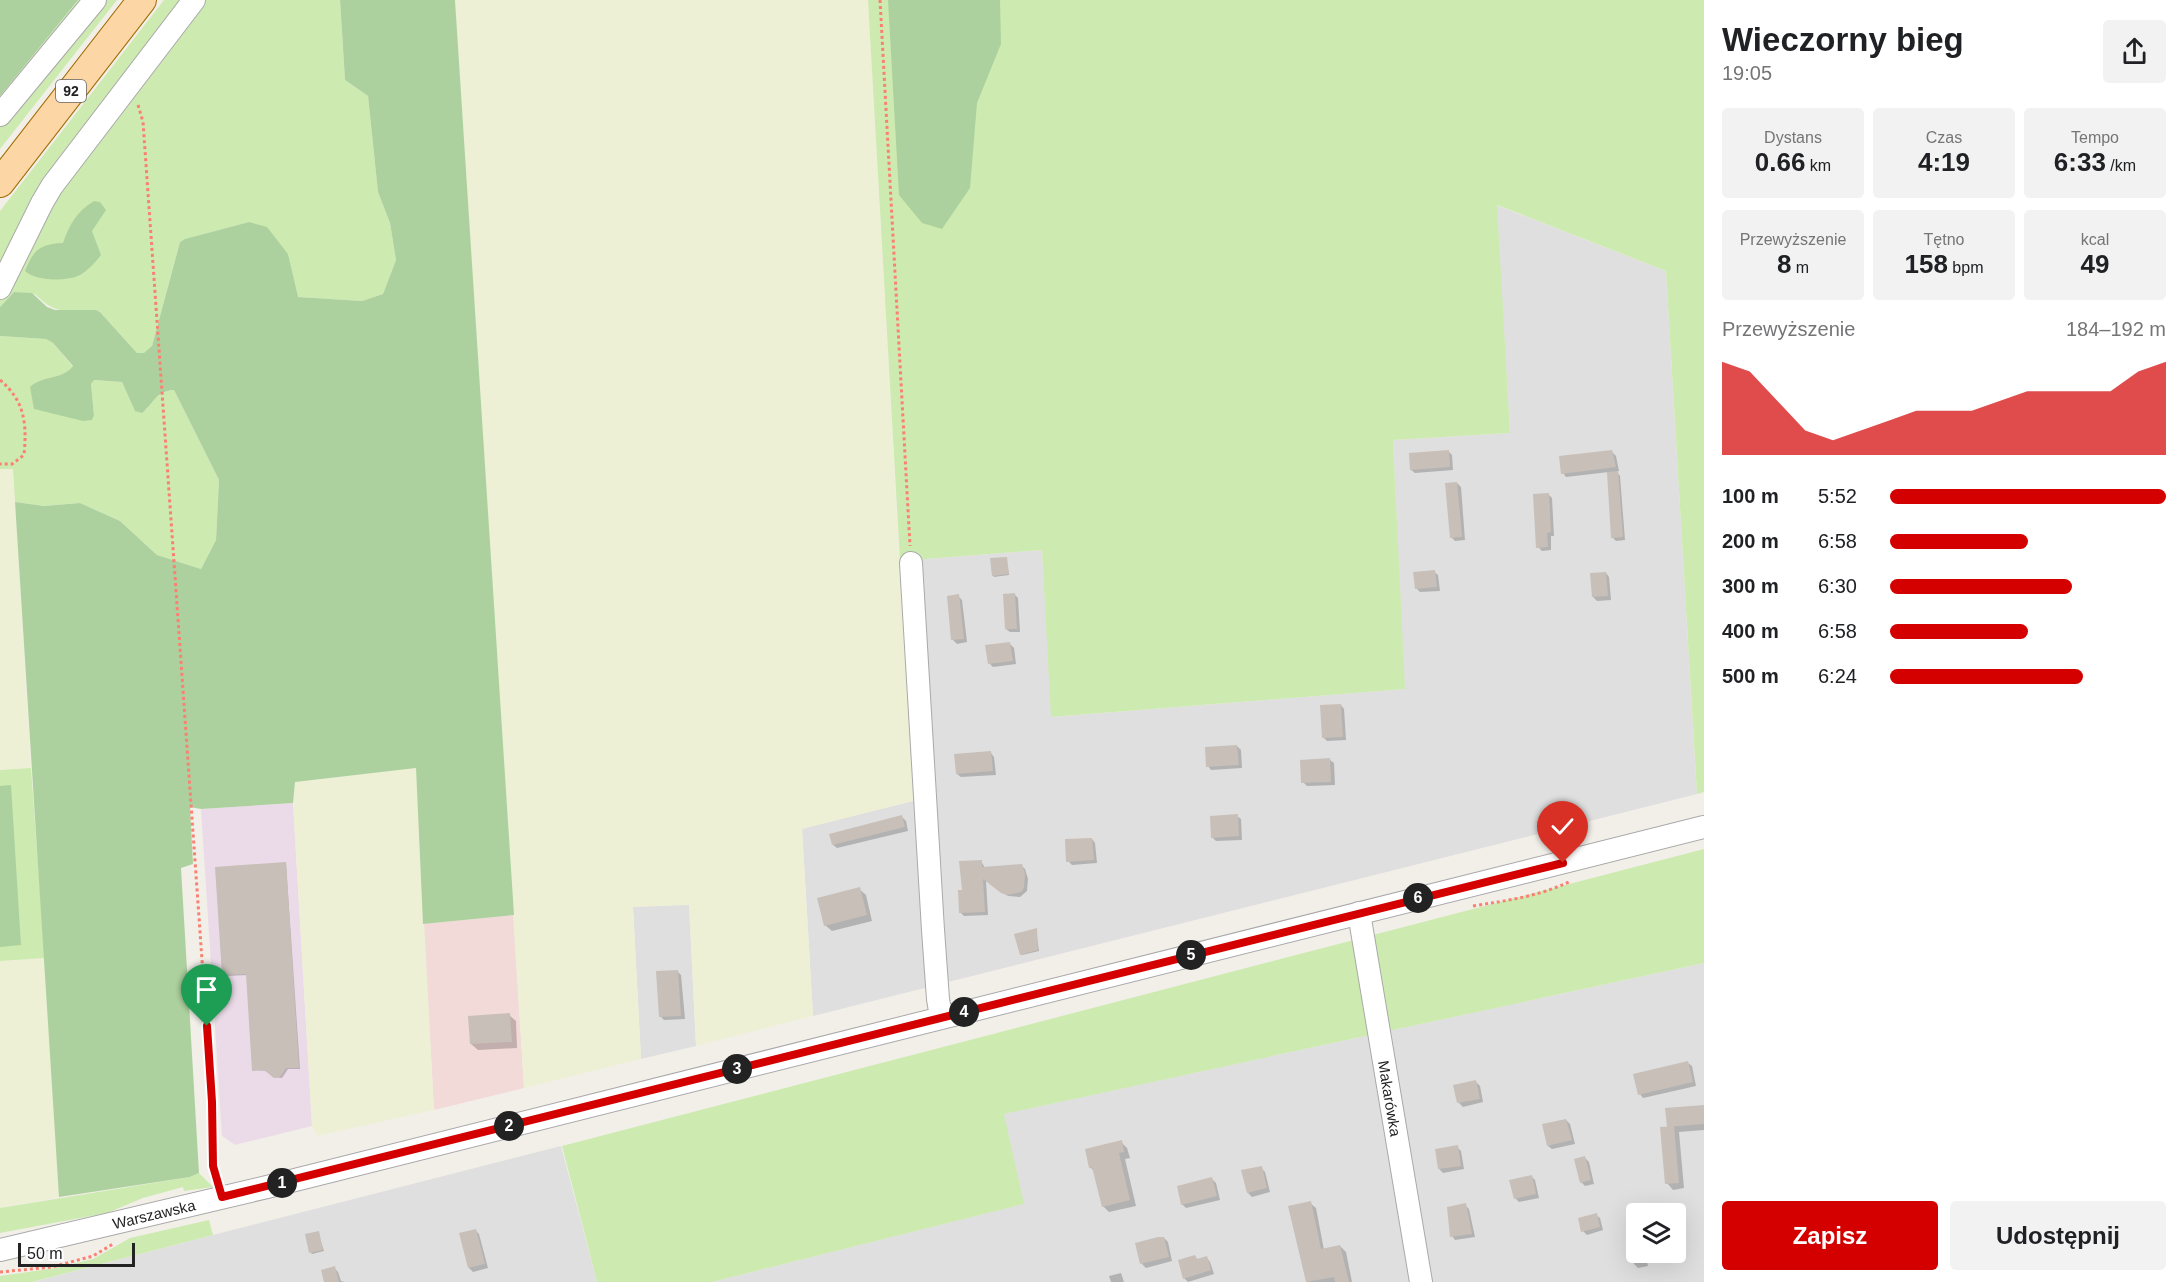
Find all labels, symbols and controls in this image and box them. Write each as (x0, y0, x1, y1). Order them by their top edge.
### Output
button: share (2103, 20, 2166, 83)
text: Wieczorny bieg (1722, 21, 1964, 58)
text: 19:05 (1722, 62, 1772, 84)
road number: 92 (56, 80, 86, 102)
text: Dystans (1764, 129, 1822, 146)
text: Czas (1926, 129, 1962, 146)
text: Tempo (2071, 129, 2119, 146)
text: 0.66 (1755, 147, 1805, 177)
text: 4:19 (1918, 147, 1970, 177)
text: 6:33 (2054, 147, 2106, 177)
text: km (1805, 157, 1831, 174)
text: /km (2106, 157, 2136, 174)
text: Przewyższenie (1740, 231, 1846, 248)
text: Tętno (1924, 231, 1964, 248)
text: kcal (2081, 231, 2109, 248)
text: 8 (1777, 249, 1791, 279)
text: 158 (1905, 249, 1948, 279)
text: 49 (2081, 249, 2109, 279)
text: m (1791, 259, 1809, 276)
text: bpm (1948, 259, 1983, 276)
text: Przewyższenie (1722, 318, 1855, 340)
text: 184–192 m (2066, 318, 2166, 340)
text: 100 m (1722, 485, 1779, 507)
text: 5:52 (1818, 485, 1857, 507)
text: 200 m (1722, 530, 1779, 552)
text: 6:58 (1818, 530, 1857, 552)
text: 300 m (1722, 575, 1779, 597)
text: 6:30 (1818, 575, 1857, 597)
text: 400 m (1722, 620, 1779, 642)
text: 6:58 (1818, 620, 1857, 642)
text: 500 m (1722, 665, 1779, 687)
text: 6:24 (1818, 665, 1857, 687)
pin (1537, 801, 1588, 863)
icon: check (1546, 810, 1579, 843)
pin: 6 (1403, 883, 1433, 913)
text: 6 (1414, 889, 1422, 906)
pin: 5 (1176, 940, 1206, 970)
text: 5 (1187, 946, 1195, 963)
pin (181, 964, 232, 1026)
icon: arrive (190, 973, 223, 1006)
pin: 4 (949, 997, 979, 1027)
text: 4 (960, 1003, 968, 1020)
pin: 3 (722, 1054, 752, 1084)
street label: Makarówka (1375, 1059, 1405, 1138)
text: 3 (733, 1060, 741, 1077)
pin: 2 (494, 1111, 524, 1141)
text: 2 (505, 1117, 513, 1134)
pin: 1 (267, 1168, 297, 1198)
text: 1 (278, 1174, 286, 1191)
street label: Warszawska (111, 1196, 197, 1232)
button: Zapisz (1722, 1201, 1938, 1270)
button: Udostępnij (1950, 1201, 2166, 1270)
map controls (1626, 1203, 1686, 1263)
button: layers (1626, 1203, 1686, 1263)
scale bar (18, 1240, 135, 1268)
text: 50 m (27, 1245, 63, 1262)

